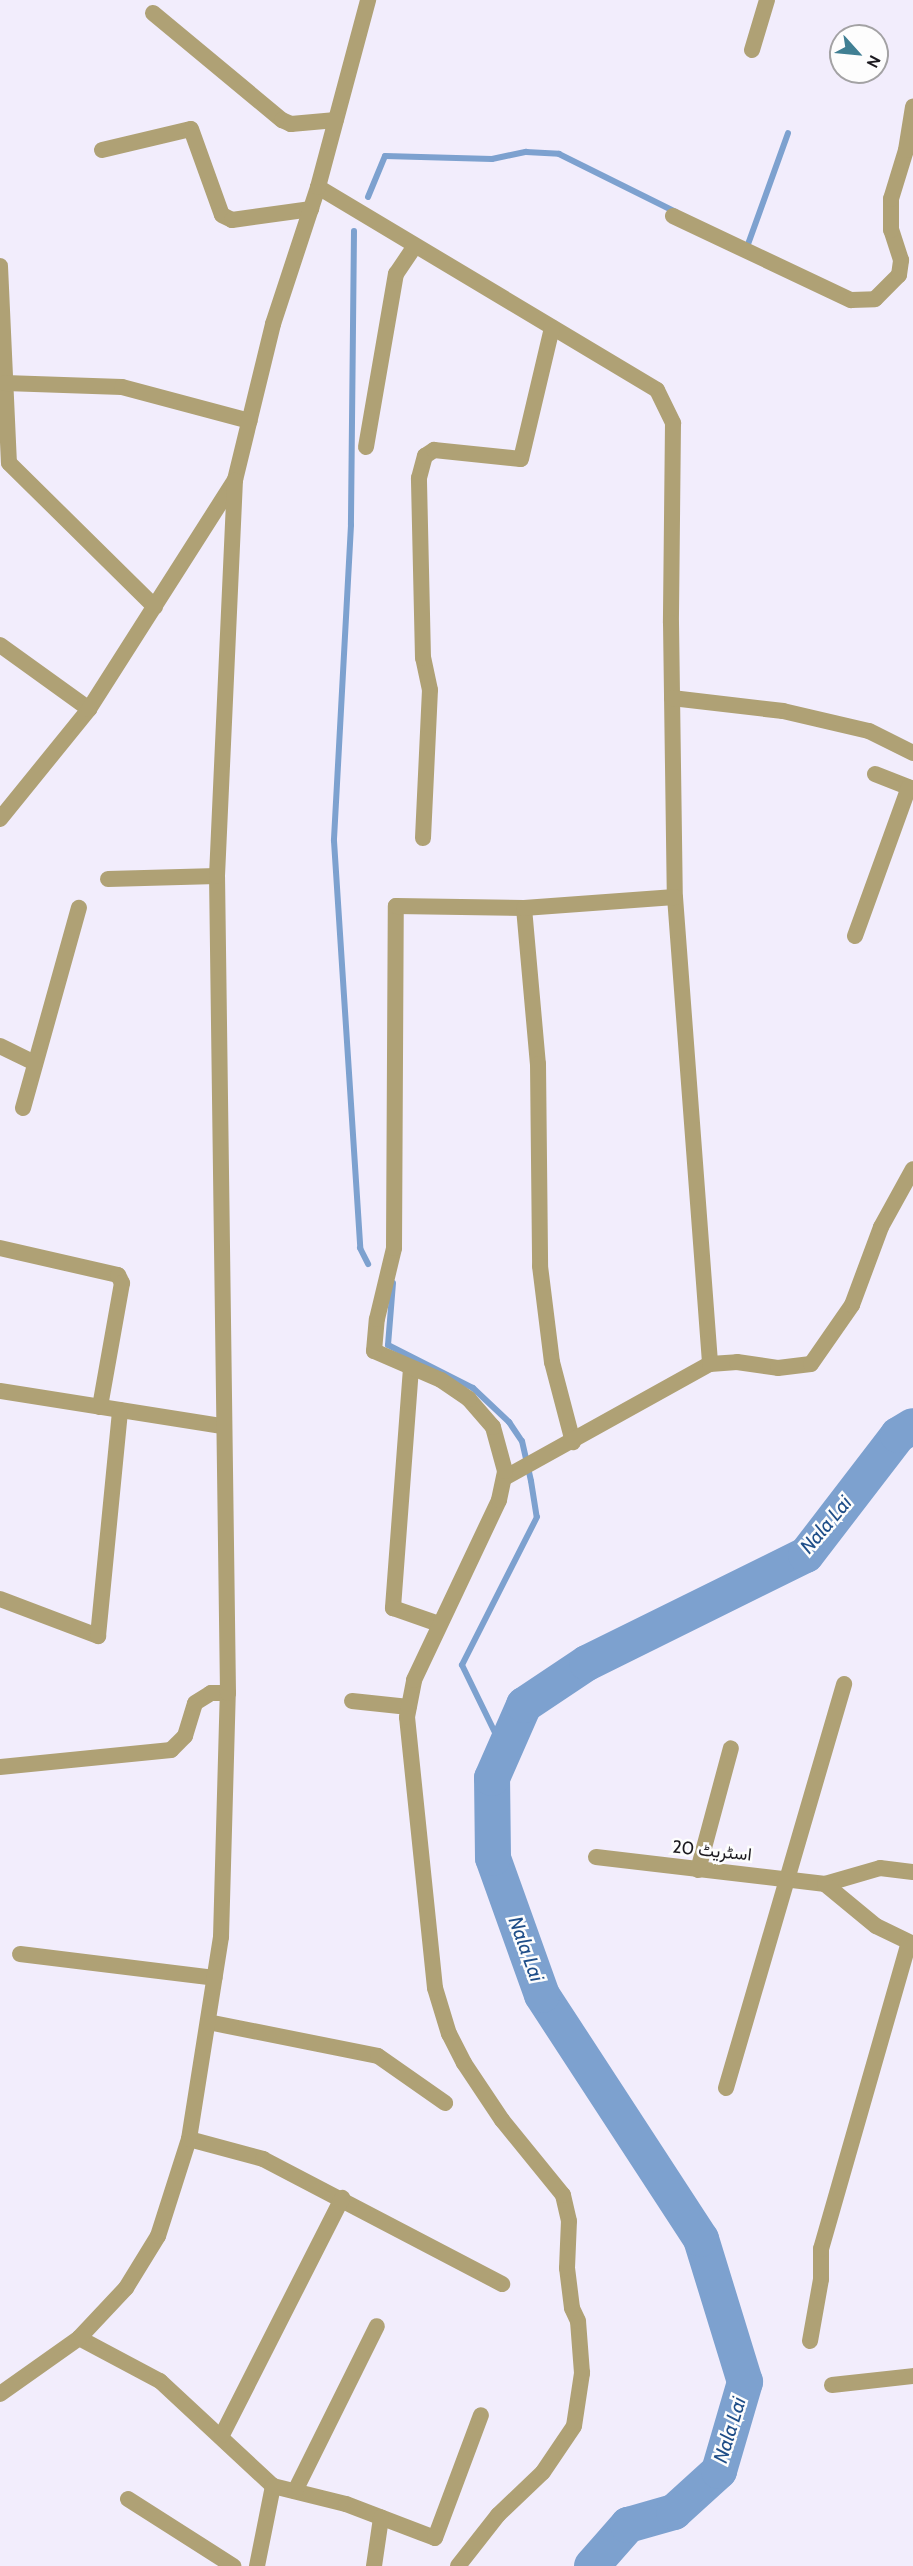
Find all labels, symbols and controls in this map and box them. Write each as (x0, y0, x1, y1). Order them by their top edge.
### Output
north arrow (829, 24, 889, 84)
text: N (863, 52, 885, 71)
water label: Nala Lai (795, 1491, 857, 1559)
street label: اسٹریٹ 20 (671, 1836, 753, 1866)
water label: Nala Lai (503, 1913, 549, 1985)
water label: Nala Lai (709, 2394, 751, 2466)

